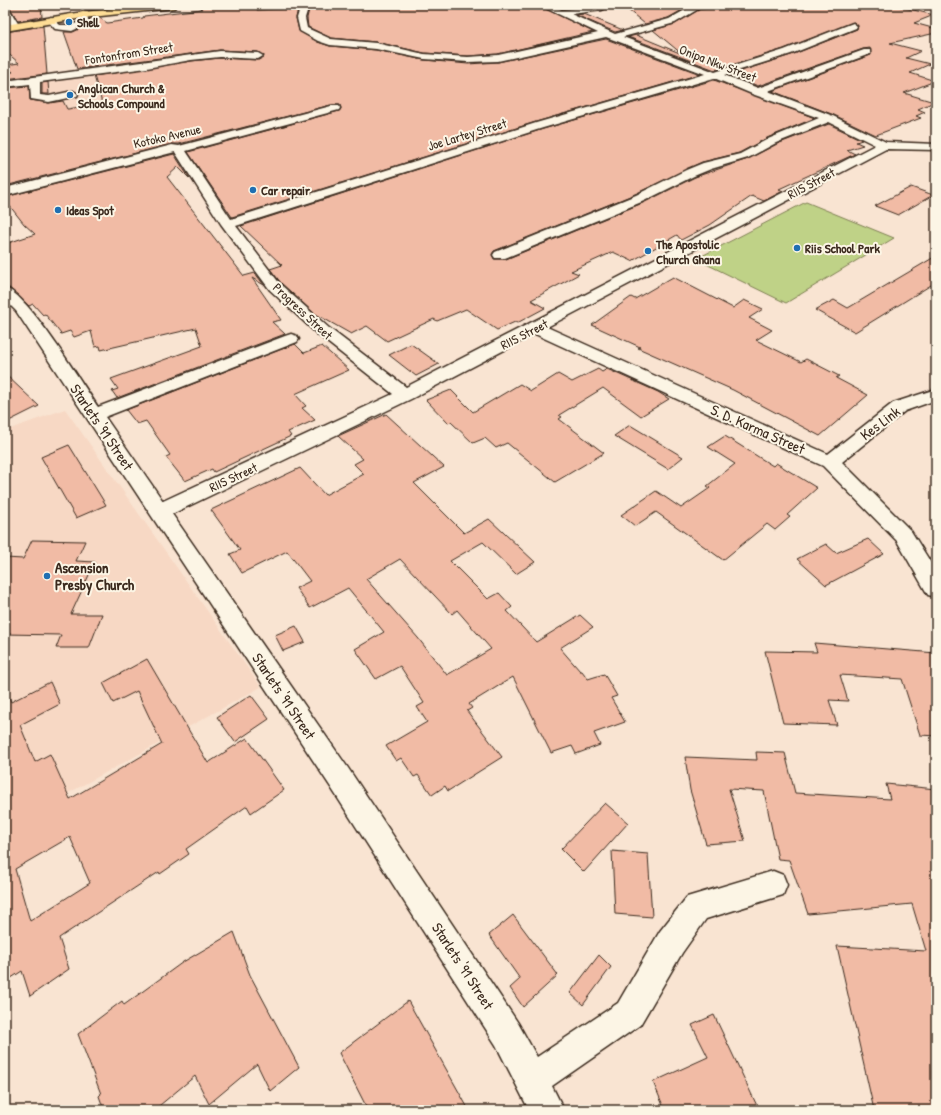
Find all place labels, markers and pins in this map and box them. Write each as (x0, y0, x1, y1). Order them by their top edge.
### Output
place label: Shell (77, 13, 100, 31)
marker: Shell (64, 17, 74, 27)
place label: Anglican Church & Schools Compound (78, 79, 165, 113)
marker: Anglican Church & Schools Compound (65, 90, 75, 100)
place label: Car repair (261, 181, 311, 200)
marker: Car repair (248, 185, 258, 195)
place label: Ideas Spot (66, 201, 114, 220)
marker: Ideas Spot (53, 205, 63, 215)
place label: The Apostolic Church Ghana (655, 235, 721, 268)
place label: Riis School Park (805, 239, 880, 257)
marker: Riis School Park (792, 243, 802, 253)
marker: The Apostolic Church Ghana (643, 246, 653, 256)
place label: Ascension Presby Church (55, 557, 135, 596)
marker: Ascension Presby Church (42, 571, 52, 581)

